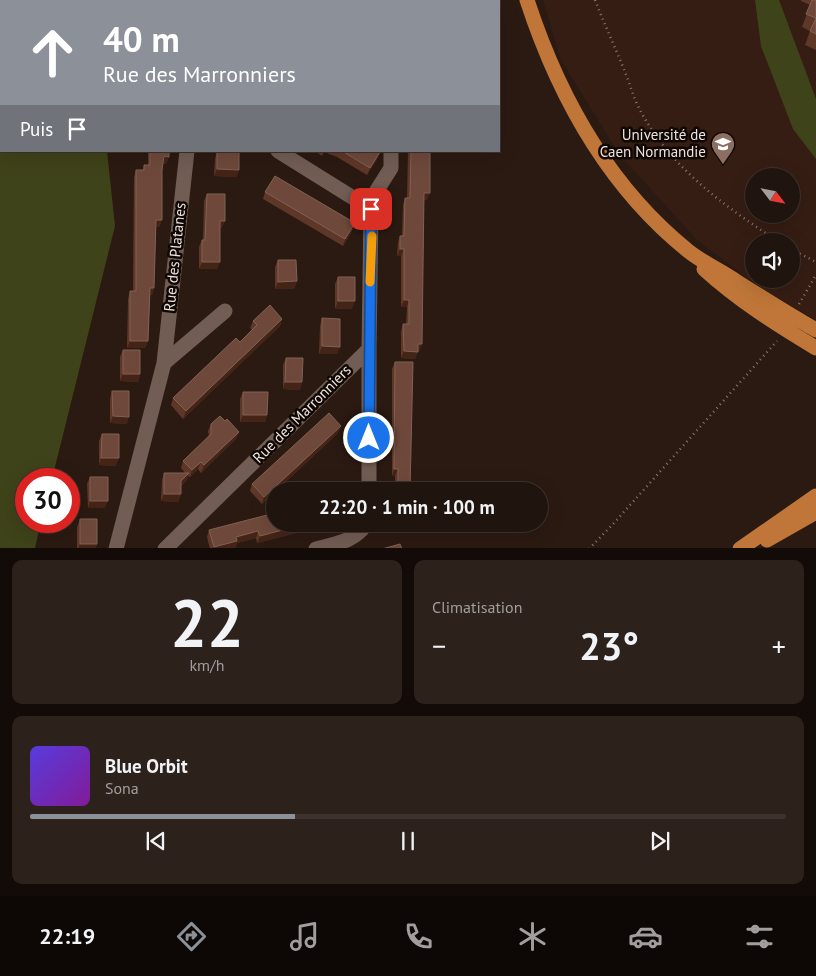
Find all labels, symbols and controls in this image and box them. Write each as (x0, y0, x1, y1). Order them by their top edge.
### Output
text: 40 m (103, 16, 180, 62)
icon: ahead (20, 20, 85, 85)
text: Rue des Marronniers (103, 60, 296, 88)
icon: arrive (63, 115, 91, 143)
text: Puis (20, 117, 53, 141)
place label: Université de Caen Normandie (600, 125, 706, 161)
school or university icon: Université de Caen Normandie (710, 131, 736, 165)
north arrow (745, 168, 800, 222)
map controls (745, 168, 800, 288)
pin (350, 188, 392, 230)
icon: arrive (357, 195, 385, 223)
street label: Rue des Platanes (159, 202, 190, 312)
button: sound (745, 233, 800, 288)
street label: Rue des Marronniers (248, 360, 355, 467)
position arrow (342, 411, 394, 463)
speed limit sign: 30 (15, 468, 80, 533)
text: 22:20 · 1 min · 100 m (319, 495, 495, 519)
text: 22 (170, 580, 244, 664)
text: Climatisation (432, 597, 522, 617)
text: 23° (579, 621, 639, 670)
text: − (432, 627, 446, 664)
text: + (772, 627, 786, 664)
text: km/h (189, 655, 225, 675)
text: Blue Orbit (105, 754, 188, 778)
text: Sona (105, 778, 139, 798)
icon: previous (142, 827, 170, 855)
icon: pause (394, 827, 422, 855)
icon: next (646, 827, 674, 855)
icon: directions (174, 919, 209, 954)
icon: music (287, 919, 322, 954)
icon: phone (401, 919, 436, 954)
icon: climate (515, 919, 550, 954)
icon: car (628, 919, 663, 954)
icon: filters (742, 919, 777, 954)
text: 22:19 (39, 922, 95, 950)

